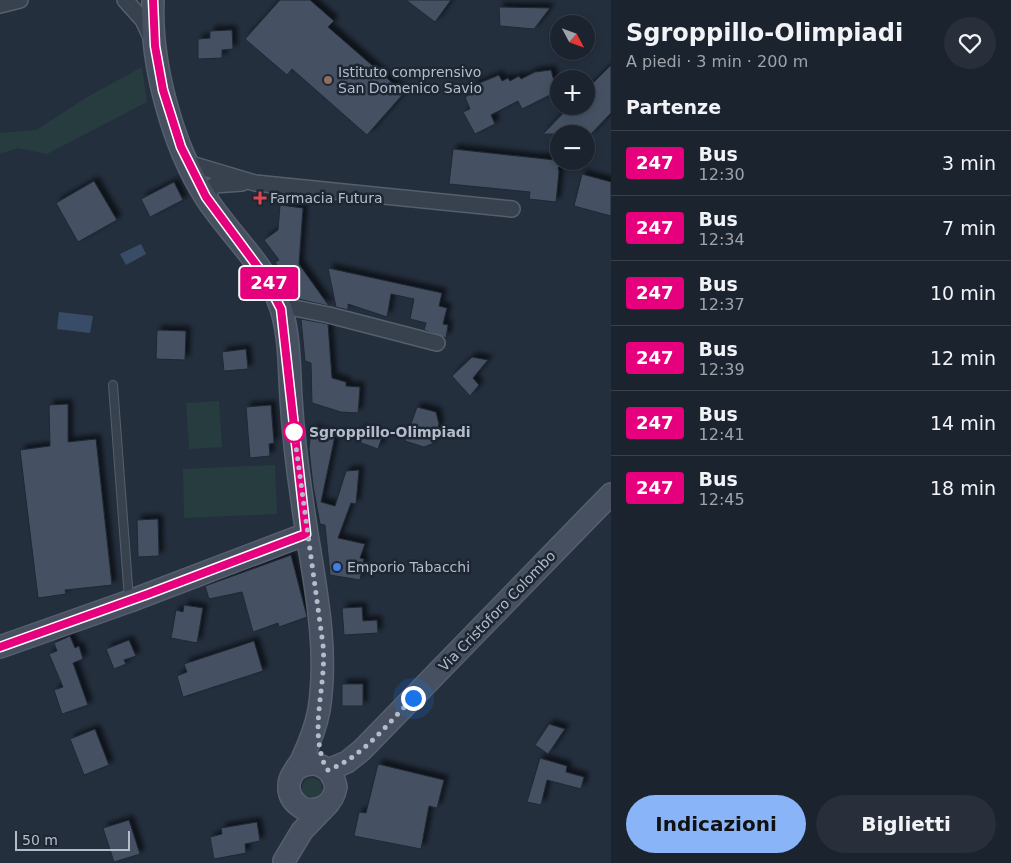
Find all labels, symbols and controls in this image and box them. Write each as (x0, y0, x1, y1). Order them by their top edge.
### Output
north arrow (550, 15, 595, 60)
map controls (550, 15, 595, 170)
button: heart (944, 17, 996, 69)
text: Sgroppillo-Olimpiadi (626, 19, 903, 47)
text: A piedi · 3 min · 200 m (626, 52, 808, 71)
place label: Istituto comprensivo San Domenico Savio (338, 64, 482, 96)
button: + (550, 70, 595, 115)
marker: Istituto comprensivo San Domenico Savio (322, 74, 334, 86)
text: Partenze (626, 96, 721, 118)
button: − (550, 125, 595, 170)
text: Bus (699, 143, 738, 165)
text: 247 (636, 152, 674, 173)
text: 3 min (942, 152, 996, 174)
text: 12:30 (699, 165, 745, 184)
place label: Farmacia Futura (270, 190, 383, 206)
marker: Farmacia Futura (254, 192, 266, 204)
text: Bus (699, 208, 738, 230)
text: 247 (636, 217, 674, 238)
text: 7 min (942, 217, 996, 239)
text: 12:34 (699, 230, 745, 249)
line badge: 247 (240, 267, 298, 299)
text: 247 (250, 272, 288, 293)
text: Bus (699, 273, 738, 295)
text: 247 (636, 282, 674, 303)
text: 10 min (930, 282, 996, 304)
text: 12:37 (699, 295, 745, 314)
text: Bus (699, 338, 738, 360)
text: 247 (636, 347, 674, 368)
text: 12 min (930, 347, 996, 369)
text: 12:39 (699, 360, 745, 379)
text: Bus (699, 403, 738, 425)
text: 247 (636, 412, 674, 433)
text: 14 min (930, 412, 996, 434)
marker: Sgroppillo-Olimpiadi (283, 421, 305, 443)
place label: Sgroppillo-Olimpiadi (309, 424, 471, 440)
text: 12:41 (699, 425, 745, 444)
text: Bus (699, 468, 738, 490)
text: 247 (636, 477, 674, 498)
text: 18 min (930, 477, 996, 499)
text: 12:45 (699, 490, 745, 509)
street label: Via Cristoforo Colombo (435, 548, 559, 674)
place label: Emporio Tabacchi (347, 559, 470, 575)
marker: Emporio Tabacchi (331, 561, 343, 573)
your location (401, 686, 426, 711)
button: Indicazioni (626, 795, 806, 853)
button: Biglietti (816, 795, 996, 853)
scale bar (15, 828, 130, 851)
text: 50 m (22, 832, 58, 848)

